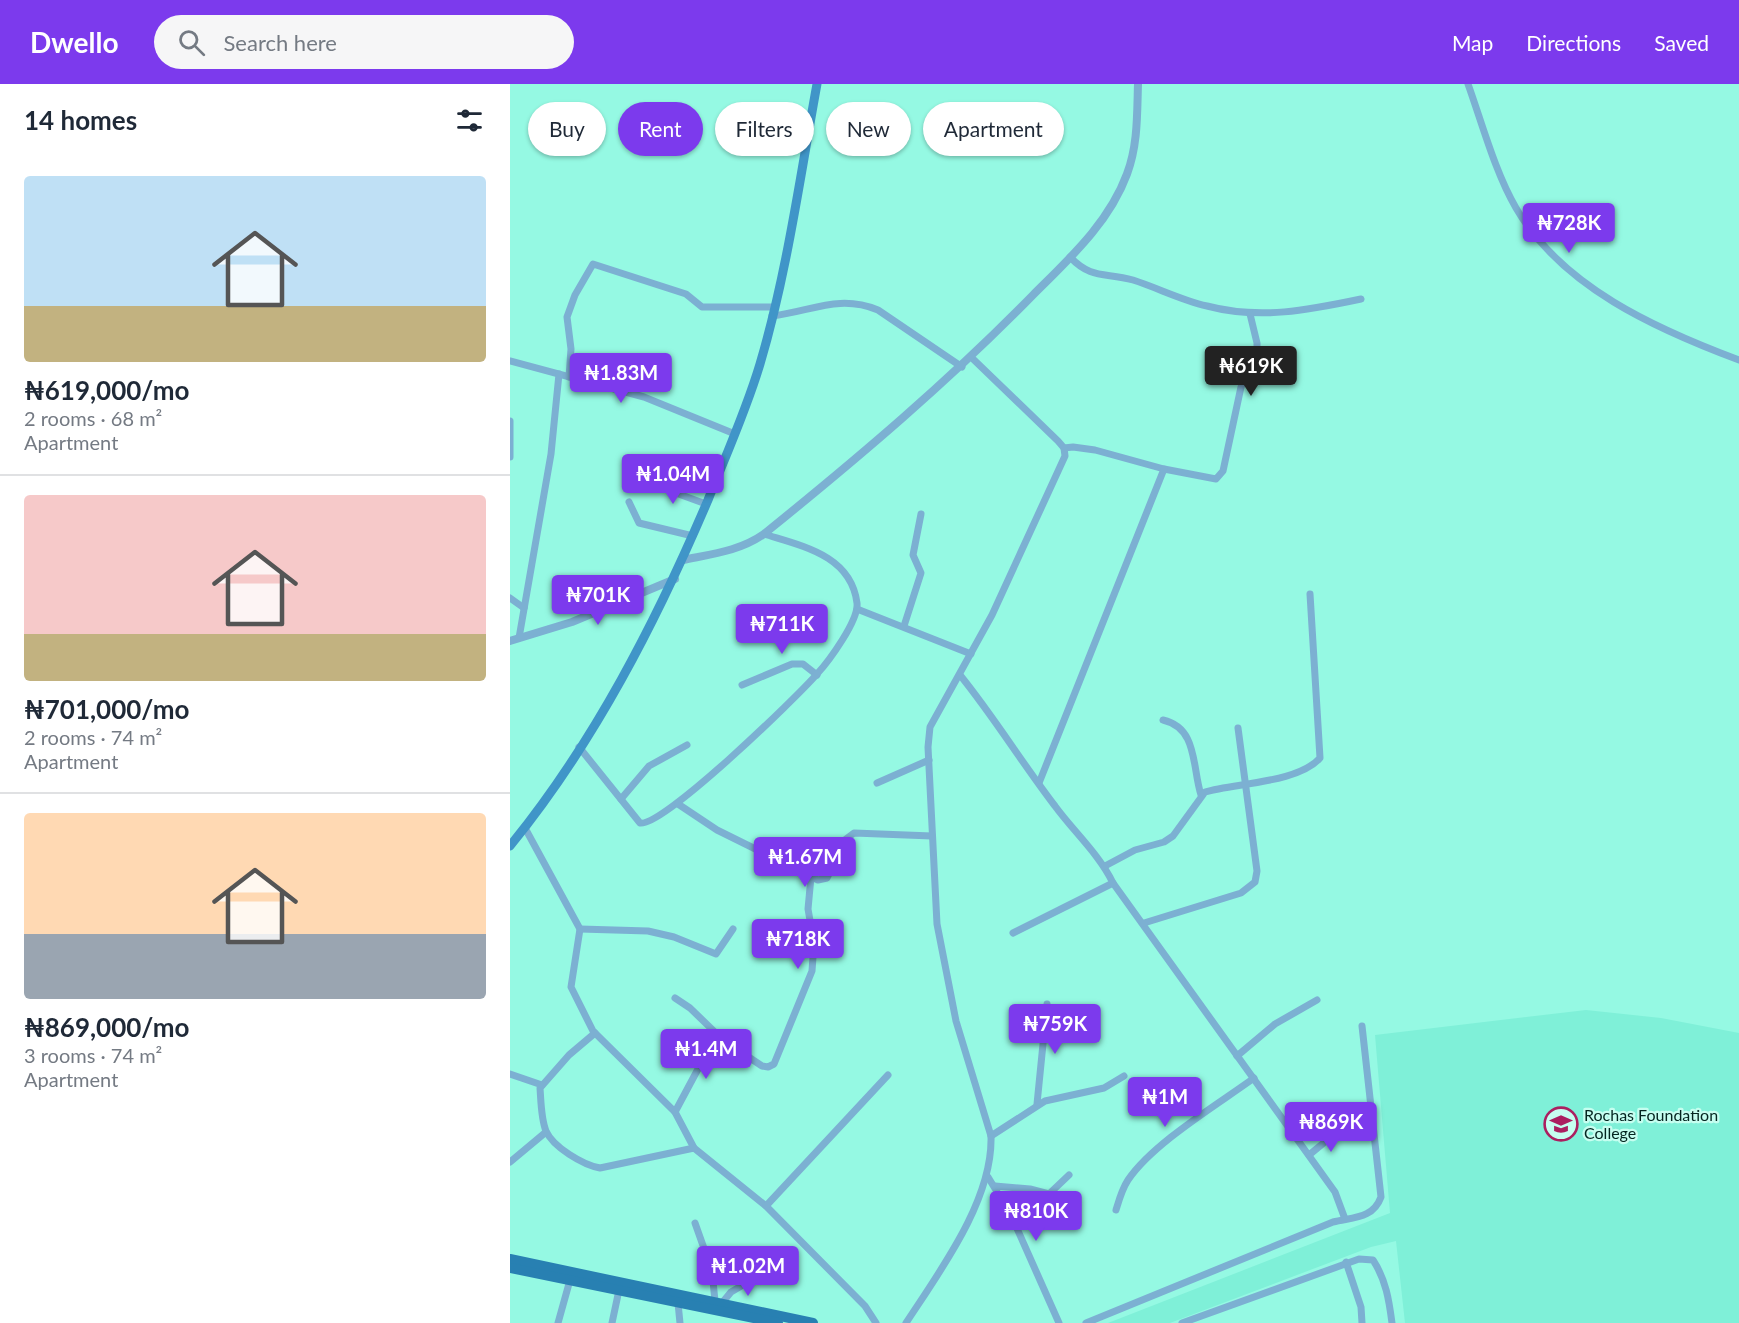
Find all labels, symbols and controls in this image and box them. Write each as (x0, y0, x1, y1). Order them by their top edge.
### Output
search box (154, 15, 574, 69)
text: Dwello (30, 25, 118, 59)
icon: search (175, 26, 208, 59)
text: Search here (223, 29, 337, 56)
text: Map (1452, 30, 1493, 55)
text: Directions (1526, 30, 1621, 55)
text: Saved (1654, 30, 1709, 55)
chip: Buy (528, 102, 606, 156)
chip: Rent (618, 102, 703, 156)
chip: Filters (715, 102, 814, 156)
chip: New (826, 102, 911, 156)
chip: Apartment (923, 102, 1064, 156)
text: 14 homes (24, 104, 137, 136)
icon: filters (453, 104, 486, 137)
pin: ₦728K (1527, 203, 1611, 254)
text: ₦728K (1537, 210, 1601, 234)
icon: home (201, 215, 309, 323)
pin: ₦619K (1209, 346, 1293, 397)
pin: ₦1.83M (572, 353, 670, 404)
text: ₦619K (1219, 353, 1283, 377)
text: ₦1.83M (584, 360, 658, 384)
text: ₦619,000/mo (24, 374, 189, 406)
text: 2 rooms · 68 m² (24, 406, 162, 430)
text: Apartment (24, 430, 118, 454)
pin: ₦1.04M (624, 454, 722, 505)
text: ₦1.04M (636, 461, 710, 485)
icon: home (201, 534, 309, 642)
pin: ₦701K (556, 575, 640, 626)
text: ₦701K (566, 582, 630, 606)
pin: ₦711K (740, 604, 824, 655)
text: ₦711K (750, 611, 814, 635)
text: ₦701,000/mo (24, 693, 189, 725)
text: 2 rooms · 74 m² (24, 725, 162, 749)
text: Apartment (24, 749, 118, 773)
pin: ₦1.67M (756, 837, 854, 888)
text: ₦1.67M (768, 844, 842, 868)
icon: home (201, 852, 309, 960)
pin: ₦718K (756, 919, 840, 970)
text: ₦718K (766, 926, 830, 950)
pin: ₦759K (1013, 1004, 1097, 1055)
text: ₦869,000/mo (24, 1011, 189, 1043)
text: ₦759K (1023, 1011, 1087, 1035)
pin: ₦1.4M (664, 1029, 748, 1080)
text: ₦1.4M (675, 1036, 737, 1060)
text: 3 rooms · 74 m² (24, 1043, 162, 1067)
text: Apartment (24, 1067, 118, 1091)
pin: ₦1M (1136, 1077, 1194, 1128)
text: ₦1M (1142, 1084, 1188, 1108)
pin: ₦869K (1289, 1102, 1373, 1153)
place label: Rochas Foundation College (1584, 1105, 1718, 1142)
school or university icon: Rochas Foundation College (1543, 1106, 1579, 1142)
text: ₦869K (1299, 1109, 1363, 1133)
pin: ₦810K (994, 1191, 1078, 1242)
text: ₦810K (1004, 1198, 1068, 1222)
pin: ₦1.02M (699, 1246, 797, 1297)
text: ₦1.02M (711, 1253, 785, 1277)

